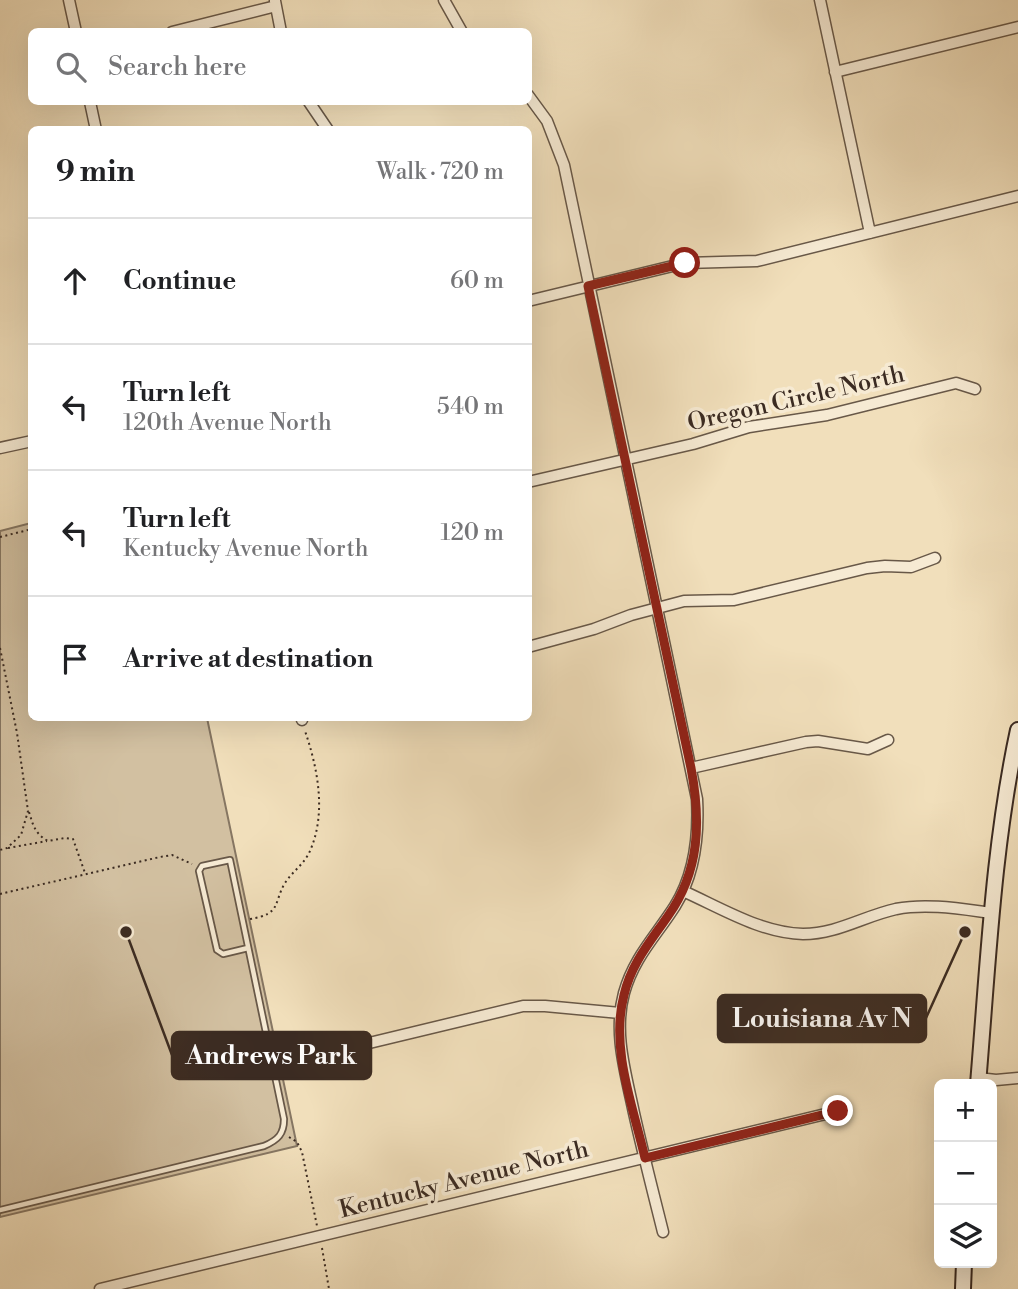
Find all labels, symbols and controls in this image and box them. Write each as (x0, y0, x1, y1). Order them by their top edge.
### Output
search box (28, 28, 532, 105)
icon: search (52, 48, 90, 86)
text: Search here (108, 51, 247, 83)
text: 9 min (56, 153, 135, 191)
text: Walk · 720 m (376, 158, 504, 186)
route start (669, 247, 700, 278)
icon: ahead (56, 262, 94, 300)
text: Continue (123, 265, 236, 297)
text: 60 m (450, 267, 504, 295)
street label: Oregon Circle North (684, 359, 908, 439)
text: Turn left (123, 377, 231, 409)
icon: left (56, 388, 94, 426)
text: 540 m (437, 393, 504, 421)
text: 120th Avenue North (123, 409, 332, 437)
text: Turn left (123, 503, 231, 535)
icon: left (56, 514, 94, 552)
text: 120 m (440, 519, 504, 547)
text: Kentucky Avenue North (123, 535, 369, 563)
icon: arrive (56, 640, 94, 678)
text: Arrive at destination (123, 643, 373, 675)
callout: Louisiana Av N (718, 995, 926, 1042)
text: Louisiana Av N (732, 1003, 912, 1035)
callout: Andrews Park (172, 1032, 371, 1079)
text: Andrews Park (184, 1040, 358, 1072)
map controls (934, 1079, 997, 1268)
button: + (934, 1079, 997, 1142)
route end (822, 1095, 853, 1126)
street label: Kentucky Avenue North (336, 1134, 592, 1226)
button: − (934, 1142, 997, 1205)
button: layers (934, 1205, 997, 1268)

